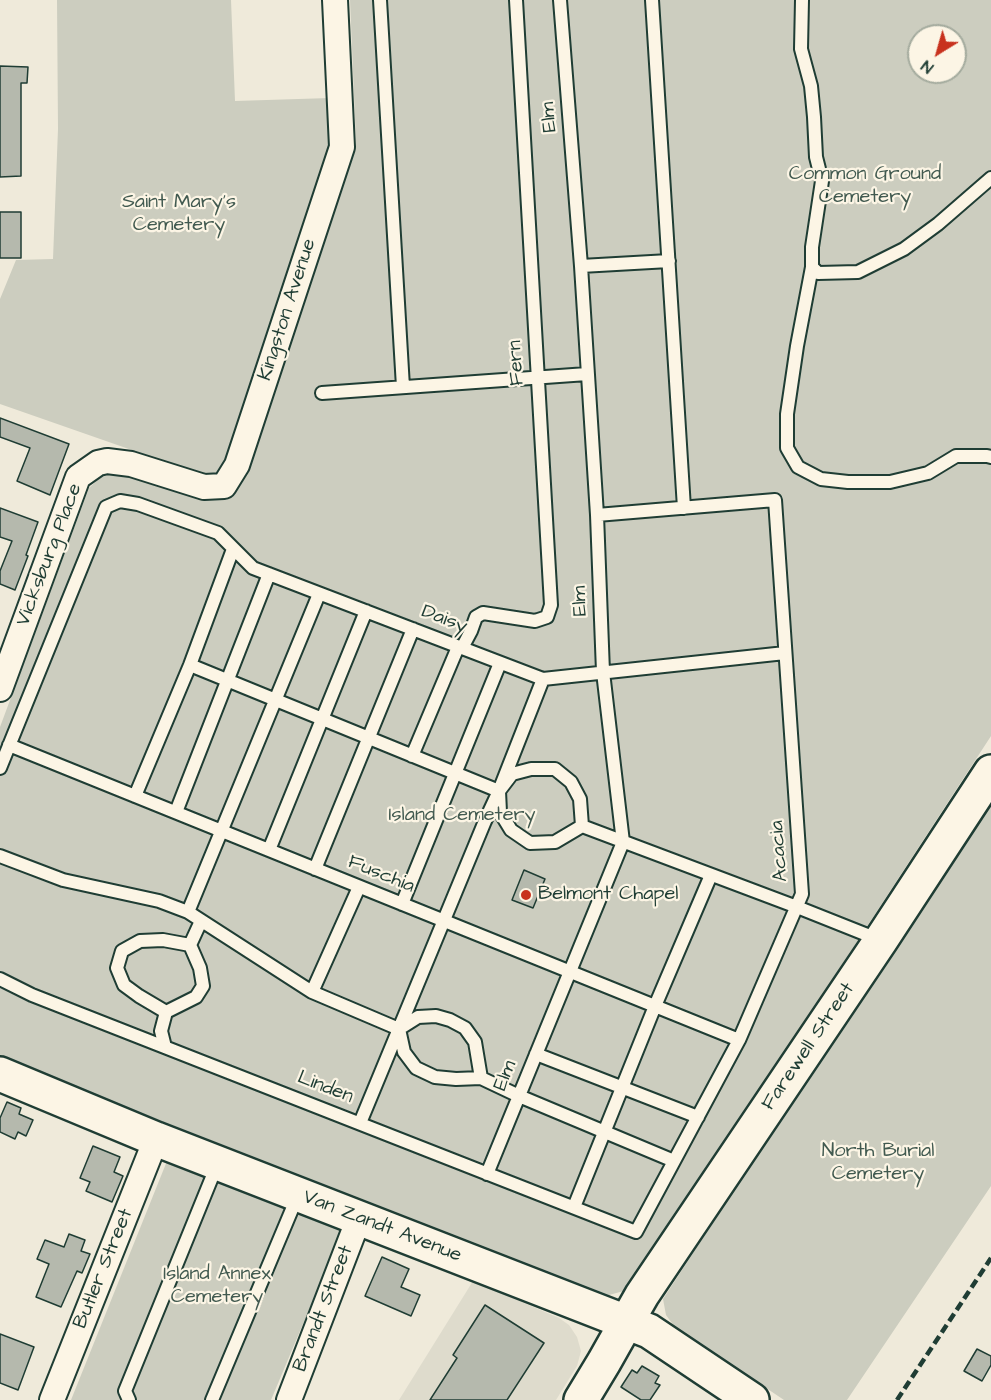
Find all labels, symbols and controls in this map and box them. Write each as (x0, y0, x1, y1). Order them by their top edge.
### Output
north arrow (907, 24, 967, 84)
text: N (917, 55, 938, 79)
street label: Elm (537, 101, 563, 133)
park label: Common Ground Cemetery (789, 163, 941, 210)
park label: Saint Mary's Cemetery (122, 191, 236, 238)
street label: Kingston Avenue (254, 236, 322, 384)
street label: Fern (504, 340, 530, 386)
street label: Vicksburg Place (12, 480, 88, 630)
street label: Elm (568, 585, 594, 617)
street label: Daisy (418, 600, 470, 640)
park label: Island Cemetery (389, 804, 535, 828)
street label: Acacia (766, 819, 794, 883)
street label: Fuschia (344, 851, 418, 899)
place label: Belmont Chapel (538, 883, 678, 907)
marker: Belmont Chapel (519, 888, 533, 902)
street label: Farewell Street (757, 979, 861, 1115)
street label: Elm (489, 1057, 523, 1095)
street label: Linden (294, 1066, 356, 1110)
park label: North Burial Cemetery (822, 1140, 934, 1187)
street label: Van Zandt Avenue (299, 1186, 465, 1268)
street label: Butler Street (69, 1206, 139, 1332)
street label: Brandt Street (289, 1242, 359, 1376)
park label: Island Annex Cemetery (163, 1263, 271, 1310)

